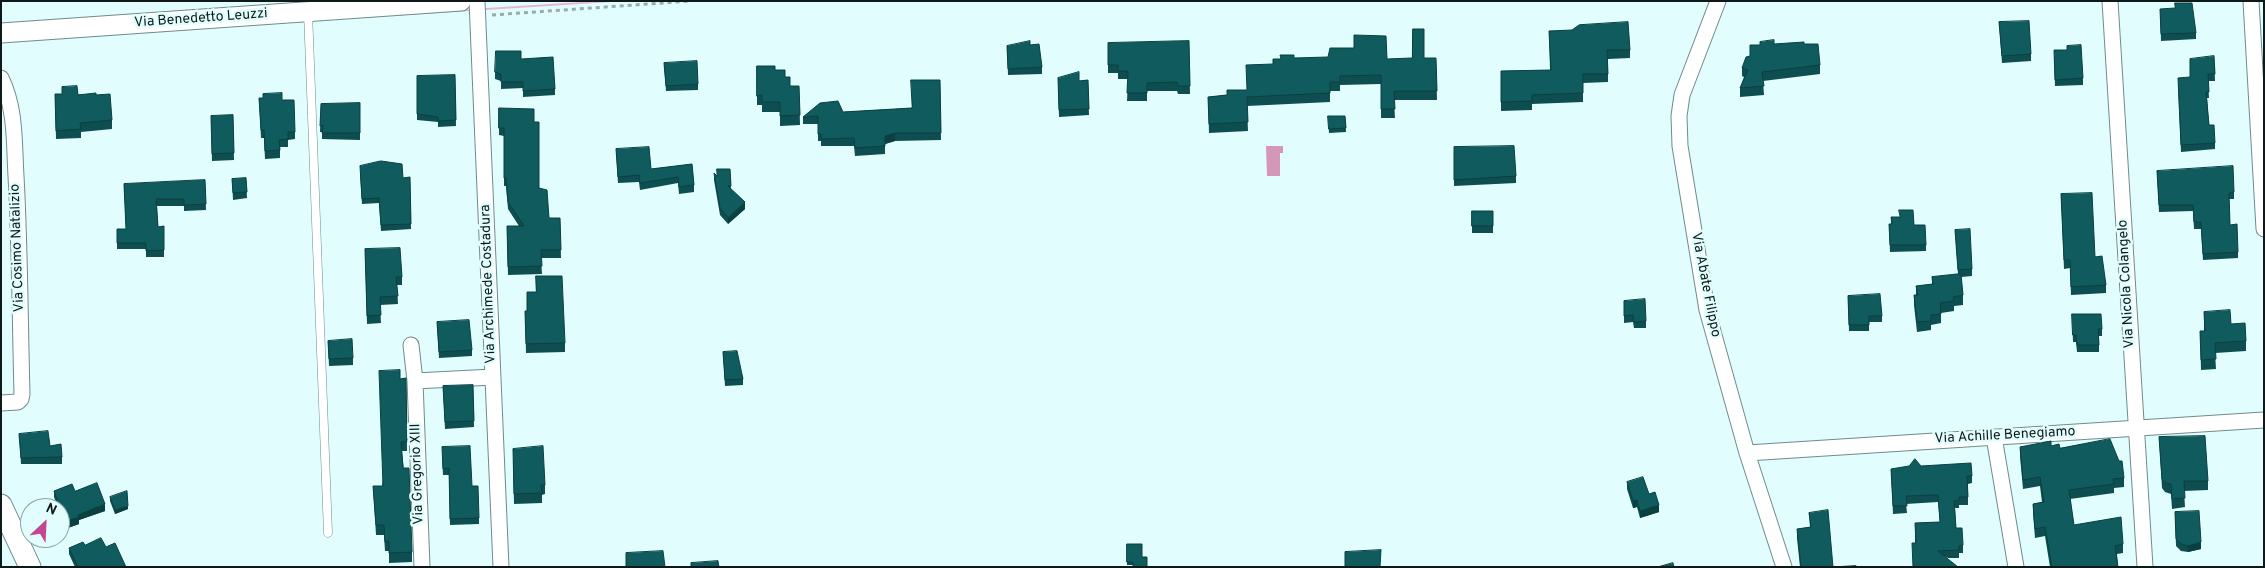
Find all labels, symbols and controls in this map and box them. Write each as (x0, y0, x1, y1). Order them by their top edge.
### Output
street label: Via Benedetto Leuzzi (134, 6, 268, 32)
street label: Via Cosimo Natalizio (7, 184, 29, 312)
street label: Via Archimede Costadura (478, 204, 500, 364)
street label: Via Nicola Colangelo (2115, 219, 2139, 349)
street label: Via Abate Filippo (1687, 231, 1723, 339)
street label: Via Gregorio XIII (408, 423, 428, 525)
street label: Via Achille Benegiamo (1934, 424, 2076, 448)
north arrow (20, 498, 70, 548)
text: N (43, 500, 59, 520)

